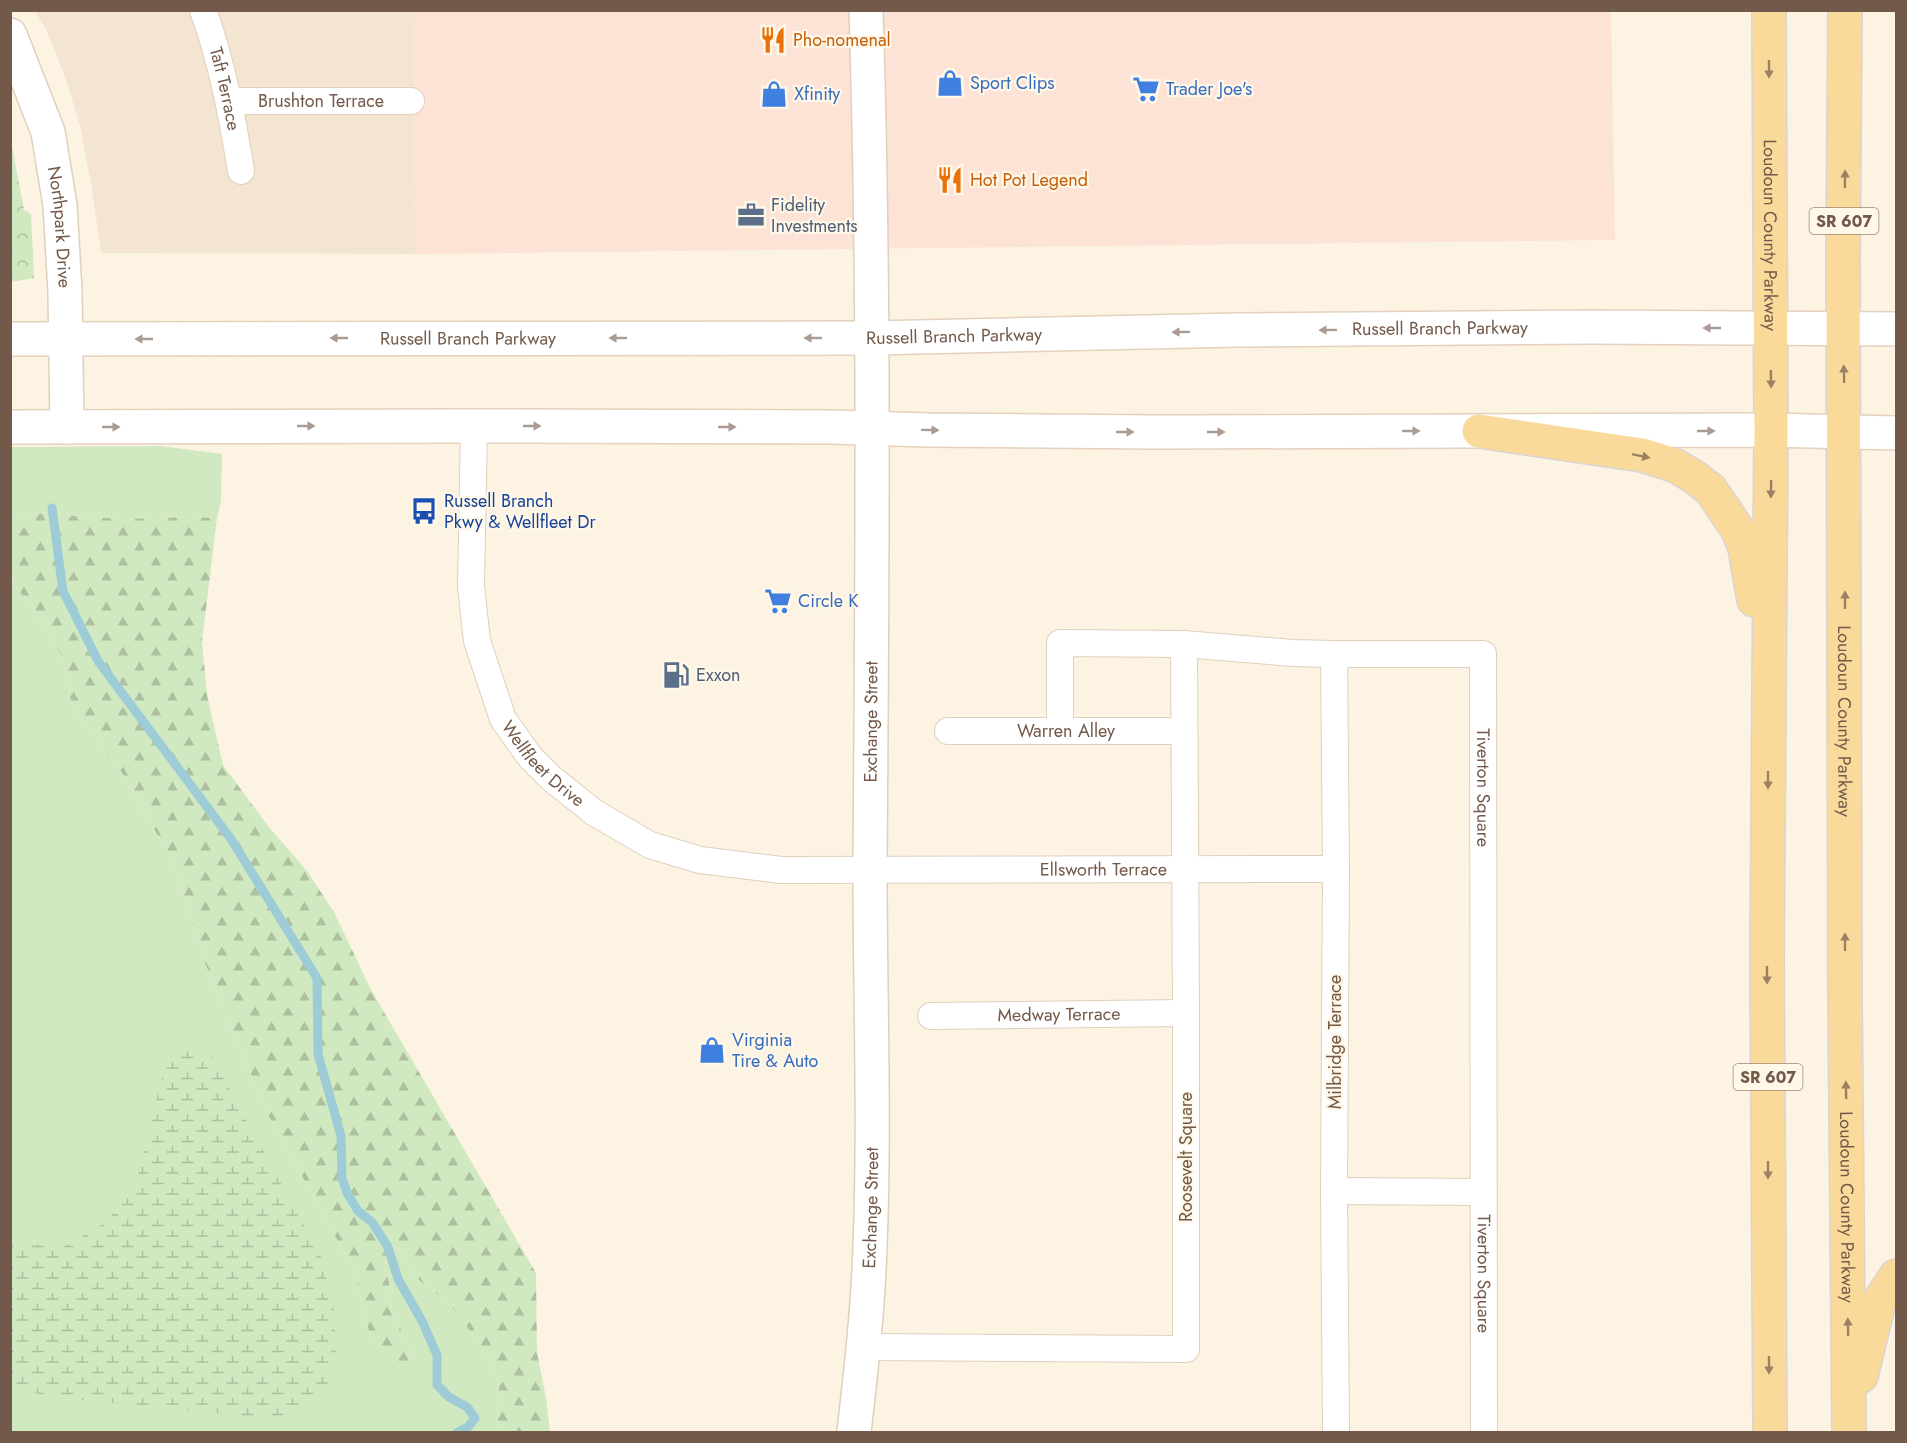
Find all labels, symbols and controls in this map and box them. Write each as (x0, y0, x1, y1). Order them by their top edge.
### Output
restaurant icon: Pho-nomenal (758, 25, 788, 55)
place label: Pho-nomenal (793, 27, 891, 53)
street label: Taft Terrace (203, 44, 247, 133)
one-way arrow (1764, 59, 1774, 78)
shop icon: Sport Clips (935, 68, 965, 98)
place label: Sport Clips (970, 70, 1055, 96)
supermarket icon: Trader Joe's (1131, 74, 1161, 104)
place label: Trader Joe's (1166, 76, 1252, 102)
shop icon: Xfinity (759, 79, 789, 109)
place label: Xfinity (794, 81, 840, 107)
street label: Brushton Terrace (258, 88, 384, 114)
street label: Loudoun County Parkway (1757, 139, 1784, 331)
street label: Northpark Drive (41, 164, 78, 289)
restaurant icon: Hot Pot Legend (935, 165, 965, 195)
place label: Hot Pot Legend (970, 167, 1088, 193)
one-way arrow (1840, 169, 1849, 188)
place label: Fidelity Investments (771, 192, 858, 239)
office icon: Fidelity Investments (736, 200, 766, 230)
road number: SR 607 (1810, 208, 1878, 234)
street label: Russell Branch Parkway (1352, 315, 1528, 342)
street label: Russell Branch Parkway (866, 321, 1042, 351)
one-way arrow (1702, 323, 1721, 332)
street label: Russell Branch Parkway (380, 325, 556, 352)
one-way arrow (1318, 325, 1337, 335)
one-way arrow (1171, 327, 1190, 336)
one-way arrow (330, 333, 349, 343)
one-way arrow (609, 333, 628, 343)
one-way arrow (804, 333, 823, 343)
one-way arrow (135, 334, 154, 344)
one-way arrow (1839, 364, 1849, 383)
one-way arrow (1766, 370, 1776, 389)
one-way arrow (296, 421, 315, 431)
one-way arrow (523, 421, 542, 431)
one-way arrow (101, 422, 120, 432)
one-way arrow (718, 422, 737, 432)
one-way arrow (921, 425, 940, 435)
one-way arrow (1401, 426, 1420, 436)
one-way arrow (1696, 426, 1715, 436)
one-way arrow (1116, 427, 1135, 437)
one-way arrow (1206, 427, 1225, 437)
one-way arrow (1631, 451, 1650, 461)
one-way arrow (1766, 479, 1775, 498)
place label: Russell Branch Pkwy & Wellfleet Dr (444, 488, 596, 535)
bus stop icon: Russell Branch Pkwy & Wellfleet Dr (409, 496, 439, 526)
supermarket icon: Circle K (763, 586, 793, 616)
place label: Circle K (798, 588, 859, 614)
one-way arrow (1840, 590, 1850, 609)
street label: Loudoun County Parkway (1831, 625, 1858, 817)
fuel station icon: Exxon (661, 660, 691, 690)
street label: Exchange Street (858, 660, 884, 783)
place label: Exxon (696, 662, 741, 688)
street label: Wellfleet Drive (495, 715, 590, 813)
street label: Warren Alley (1017, 718, 1115, 744)
street label: Tiverton Square (1470, 728, 1496, 847)
one-way arrow (1763, 770, 1773, 789)
street label: Ellsworth Terrace (1040, 856, 1167, 883)
one-way arrow (1840, 932, 1850, 951)
one-way arrow (1762, 965, 1772, 984)
street label: Milbridge Terrace (1322, 975, 1348, 1109)
street label: Medway Terrace (997, 1001, 1121, 1028)
place label: Virginia Tire & Auto (732, 1027, 818, 1074)
shop icon: Virginia Tire & Auto (697, 1035, 727, 1065)
road number: SR 607 (1734, 1064, 1802, 1090)
one-way arrow (1841, 1080, 1851, 1099)
street label: Roosevelt Square (1173, 1092, 1199, 1222)
street label: Loudoun County Parkway (1833, 1111, 1861, 1303)
street label: Exchange Street (856, 1146, 885, 1269)
one-way arrow (1763, 1160, 1773, 1179)
street label: Tiverton Square (1471, 1214, 1497, 1333)
one-way arrow (1843, 1317, 1853, 1336)
one-way arrow (1764, 1355, 1774, 1374)

